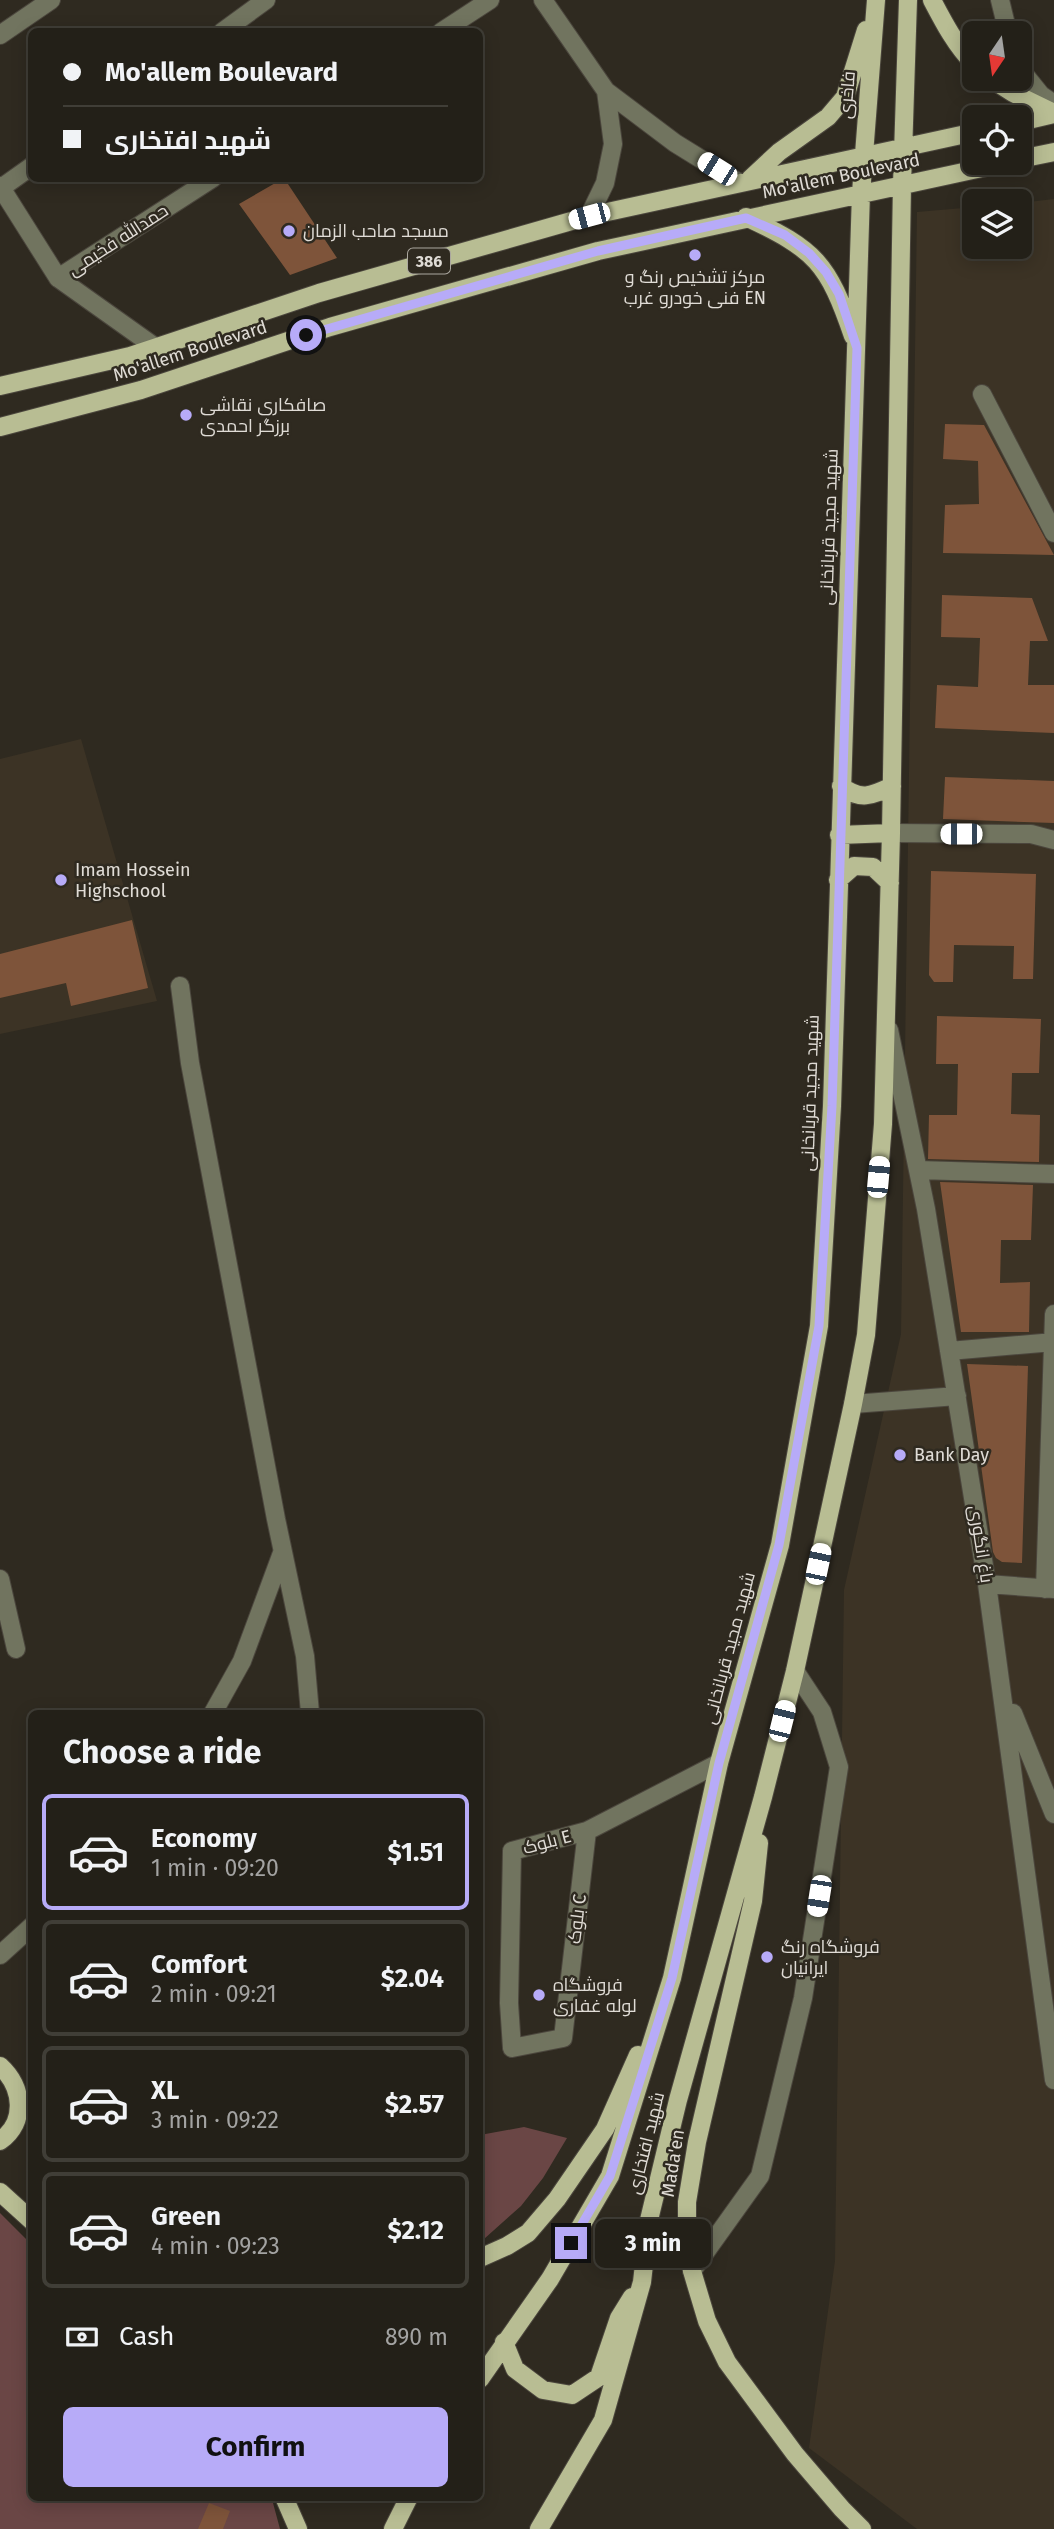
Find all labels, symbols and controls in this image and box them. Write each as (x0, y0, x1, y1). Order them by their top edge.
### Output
north arrow (962, 21, 1032, 91)
map controls (962, 21, 1032, 259)
text: Mo'allem Boulevard (105, 57, 338, 88)
street label: فاخری (834, 70, 860, 120)
button: locate (962, 105, 1032, 175)
text: شهید افتخاری (105, 125, 271, 156)
car (694, 149, 741, 189)
street label: Mo'allem Boulevard (760, 149, 922, 203)
button: layers (962, 189, 1032, 259)
street label: حمدالله فخیمی (63, 198, 172, 281)
car (566, 200, 613, 232)
place label: مسجد صاحب الزمان (303, 220, 449, 242)
marker: مسجد صاحب الزمان (281, 223, 297, 239)
marker: مرکز تشخیص رنگ و فنی خودرو غرب EN (687, 247, 703, 263)
road number: 386 (408, 248, 450, 274)
place label: مرکز تشخیص رنگ و فنی خودرو غرب EN (624, 266, 766, 309)
street label: Mo'allem Boulevard (110, 316, 270, 386)
route start (290, 319, 322, 351)
place label: صافکاری نقاشی برزگر احمدی (200, 394, 326, 437)
marker: صافکاری نقاشی برزگر احمدی (178, 407, 194, 423)
street label: شهید مجید قربانخانی (815, 448, 843, 606)
car (941, 824, 983, 845)
place label: Imam Hossein Highschool (75, 859, 191, 902)
marker: Imam Hossein Highschool (53, 872, 69, 888)
street label: شهید مجید قربانخانی (796, 1014, 824, 1172)
car (866, 1155, 891, 1199)
place label: Bank Day (914, 1444, 989, 1466)
marker: Bank Day (892, 1447, 908, 1463)
street label: باغ انگوری (963, 1504, 998, 1585)
car (804, 1541, 833, 1587)
street label: شهید مجید قربانخانی (698, 1569, 760, 1727)
car (767, 1698, 798, 1744)
text: Choose a ride (63, 1733, 261, 1771)
icon: car (67, 1821, 130, 1884)
text: Economy (151, 1823, 257, 1854)
street label: بلوک E (520, 1825, 574, 1859)
text: $1.51 (388, 1837, 444, 1868)
text: 1 min · 09:20 (151, 1854, 279, 1882)
car (806, 1874, 833, 1918)
street label: بلوک C (563, 1893, 591, 1945)
place label: فروشگاه رنگ ایرانیان (781, 1936, 880, 1979)
icon: car (67, 1947, 130, 2010)
text: Comfort (151, 1949, 247, 1980)
marker: فروشگاه رنگ ایرانیان (759, 1949, 775, 1965)
text: $2.04 (381, 1963, 444, 1994)
place label: فروشگاه لوله غفاری (553, 1974, 637, 2017)
text: 2 min · 09:21 (151, 1980, 277, 2008)
marker: فروشگاه لوله غفاری (531, 1987, 547, 2003)
icon: car (67, 2073, 130, 2136)
text: XL (151, 2075, 179, 2106)
text: $2.57 (385, 2089, 444, 2120)
street label: شهید افتخاری (623, 2090, 669, 2196)
text: 3 min · 09:22 (151, 2106, 279, 2134)
street label: Mada'en (657, 2128, 689, 2198)
icon: car (67, 2199, 130, 2262)
text: Green (151, 2201, 221, 2232)
text: $2.12 (387, 2215, 444, 2246)
callout: 3 min (596, 2218, 711, 2268)
route end (555, 2227, 587, 2259)
text: 3 min (625, 2229, 681, 2257)
text: 4 min · 09:23 (151, 2232, 280, 2260)
icon: cash (63, 2318, 101, 2356)
text: Cash (119, 2321, 175, 2352)
text: 890 m (385, 2323, 448, 2351)
button: Confirm (63, 2407, 448, 2487)

